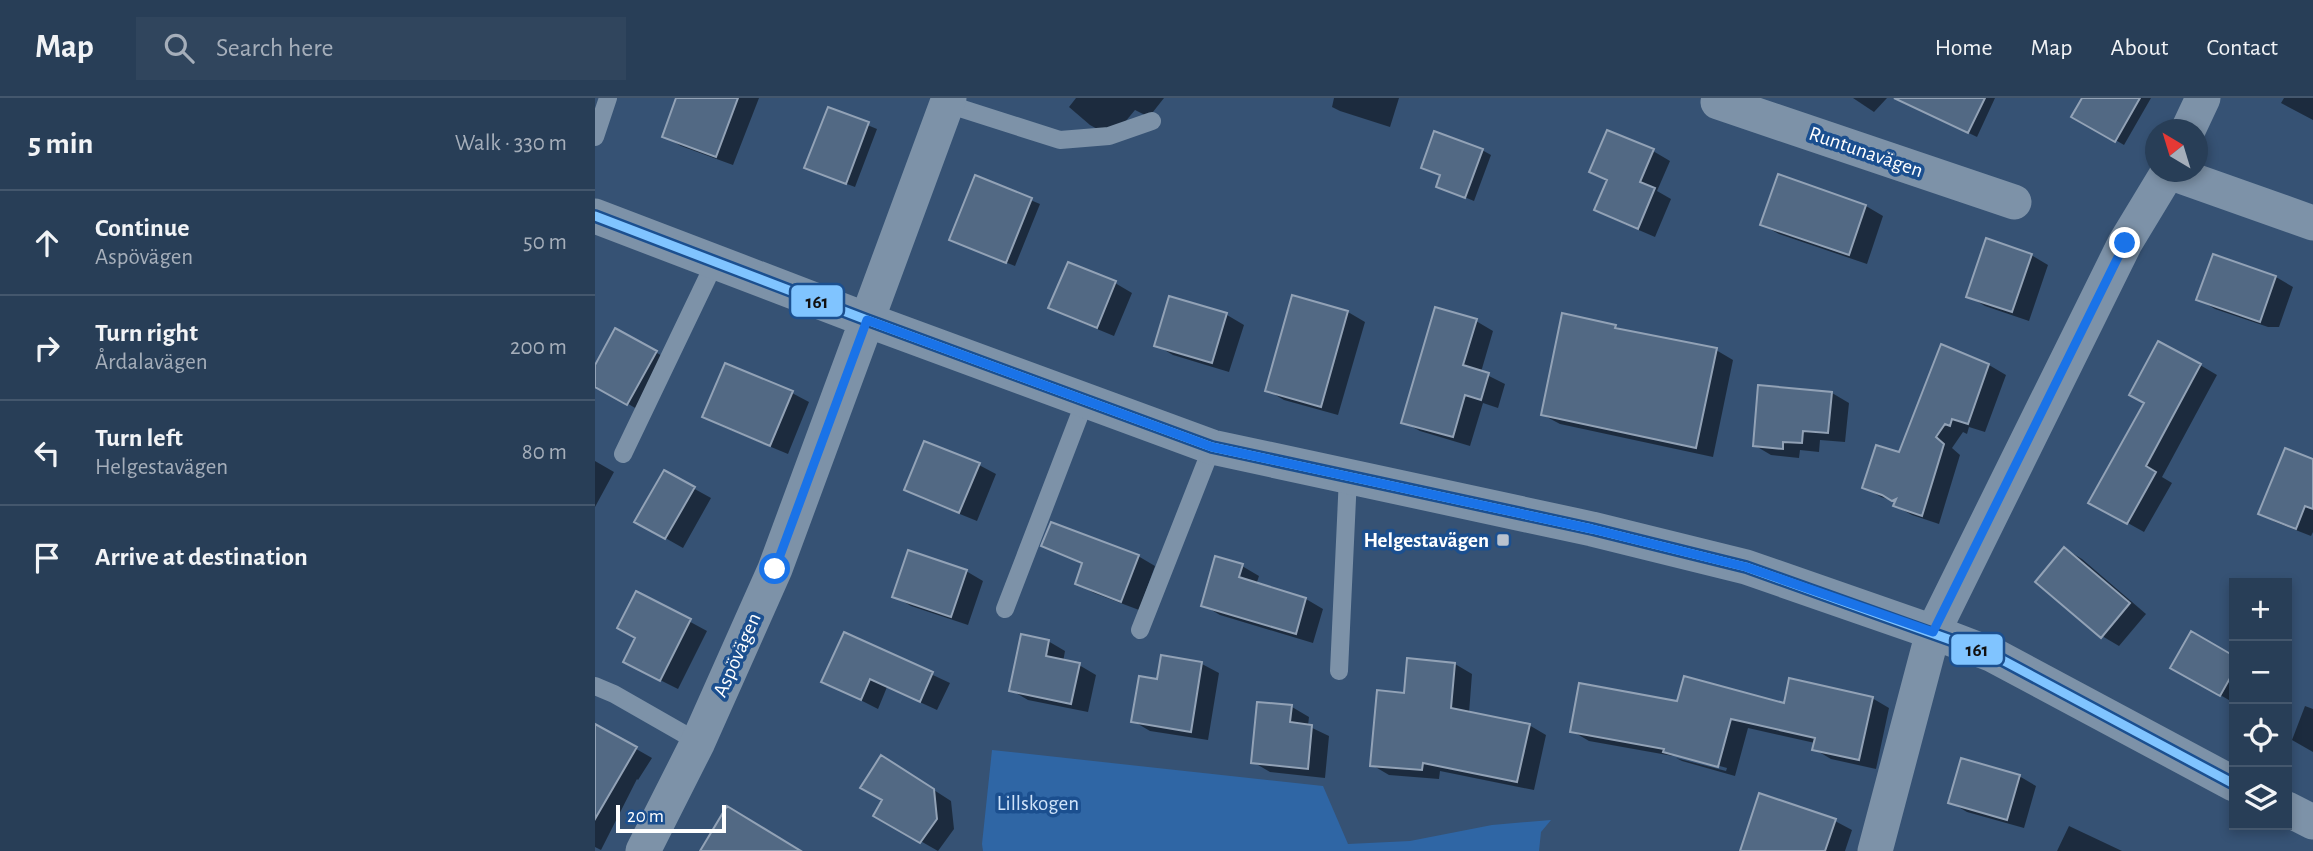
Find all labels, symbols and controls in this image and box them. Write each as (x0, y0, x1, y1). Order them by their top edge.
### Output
search box (136, 17, 626, 80)
icon: search (160, 29, 198, 67)
text: Map (35, 31, 94, 64)
text: Search here (216, 35, 334, 61)
text: Home (1935, 36, 1993, 60)
text: Map (2031, 36, 2073, 60)
text: About (2111, 36, 2168, 60)
text: Contact (2206, 36, 2278, 60)
north arrow (2145, 119, 2208, 182)
street label: Runtunavägen (1806, 123, 1926, 181)
text: 5 min (28, 129, 93, 159)
text: Walk · 330 m (455, 132, 567, 155)
text: Continue (95, 215, 190, 241)
icon: ahead (28, 224, 66, 262)
route end (2109, 227, 2140, 258)
text: 50 m (523, 231, 567, 254)
text: Aspövägen (95, 246, 193, 269)
line badge: 161 (790, 284, 844, 318)
text: 161 (806, 293, 828, 312)
text: Turn right (95, 320, 198, 346)
icon: right (28, 329, 66, 367)
text: 200 m (510, 336, 567, 359)
text: Årdalavägen (95, 351, 208, 374)
text: Turn left (95, 425, 183, 451)
icon: left (28, 434, 66, 472)
text: 80 m (522, 441, 567, 464)
text: Helgestavägen (95, 456, 228, 479)
place label: Helgestavägen (1363, 530, 1489, 551)
marker: Helgestavägen (1495, 532, 1511, 548)
icon: arrive (28, 539, 66, 577)
text: Arrive at destination (95, 544, 308, 570)
route start (759, 553, 790, 584)
map controls (2229, 578, 2292, 830)
button: + (2229, 578, 2292, 641)
street label: Aspövägen (709, 610, 765, 700)
line badge: 161 (1950, 633, 2004, 666)
text: 161 (1966, 641, 1988, 660)
button: − (2229, 641, 2292, 704)
button: locate (2229, 704, 2292, 767)
button: layers (2229, 767, 2292, 830)
park label: Lillskogen (997, 793, 1079, 814)
scale bar (616, 802, 726, 834)
text: 20 m (627, 807, 664, 826)

